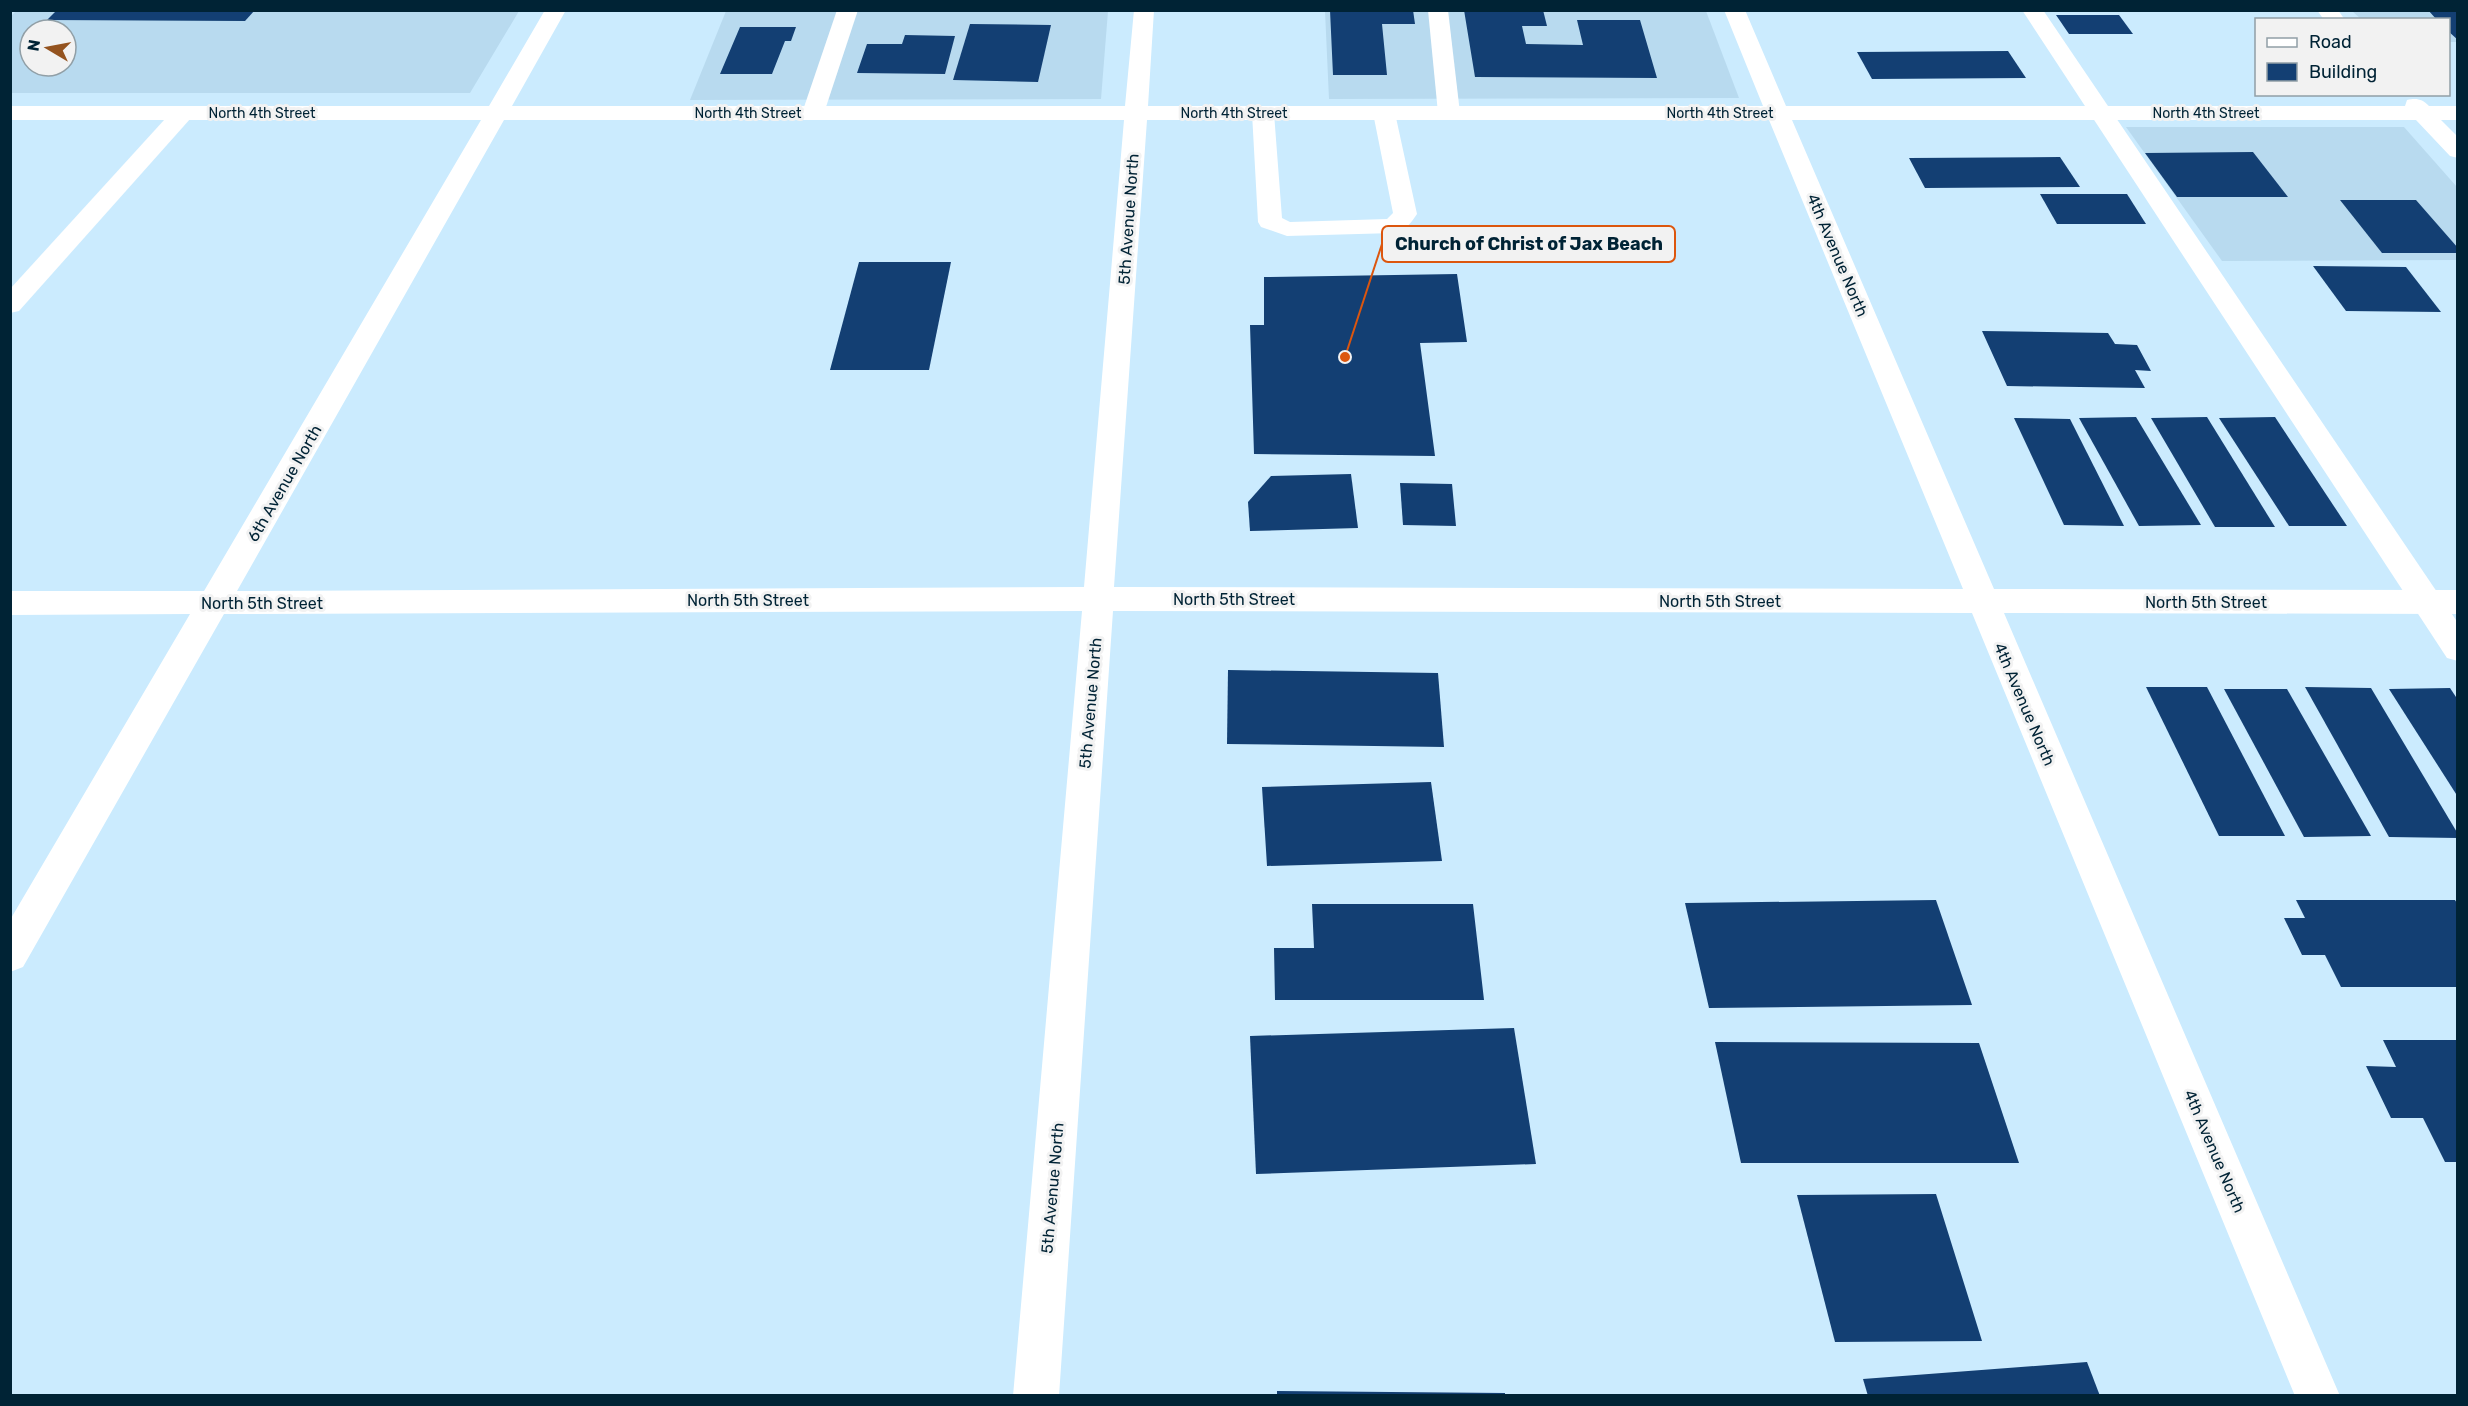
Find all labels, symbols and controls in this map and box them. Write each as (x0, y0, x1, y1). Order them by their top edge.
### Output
north arrow (18, 18, 78, 78)
legend (2255, 18, 2450, 96)
text: Road (2309, 31, 2352, 53)
text: N (23, 38, 44, 53)
text: Building (2309, 61, 2377, 83)
street label: North 4th Street (208, 105, 316, 122)
street label: North 4th Street (694, 105, 802, 122)
street label: North 4th Street (1180, 105, 1288, 122)
street label: North 4th Street (1666, 105, 1774, 122)
street label: North 4th Street (2152, 105, 2260, 122)
street label: 5th Avenue North (1114, 153, 1143, 285)
street label: 4th Avenue North (1803, 191, 1872, 320)
callout: Church of Christ of Jax Beach (1382, 226, 1675, 262)
text: Church of Christ of Jax Beach (1395, 233, 1663, 255)
street label: 6th Avenue North (243, 422, 326, 545)
street label: North 5th Street (1173, 590, 1295, 609)
street label: North 5th Street (687, 591, 809, 610)
street label: North 5th Street (1659, 592, 1781, 611)
street label: North 5th Street (2145, 593, 2267, 612)
street label: North 5th Street (201, 594, 323, 613)
street label: 5th Avenue North (1075, 637, 1106, 769)
street label: 4th Avenue North (1990, 640, 2059, 769)
street label: 4th Avenue North (2180, 1087, 2249, 1216)
street label: 5th Avenue North (1037, 1122, 1068, 1254)

